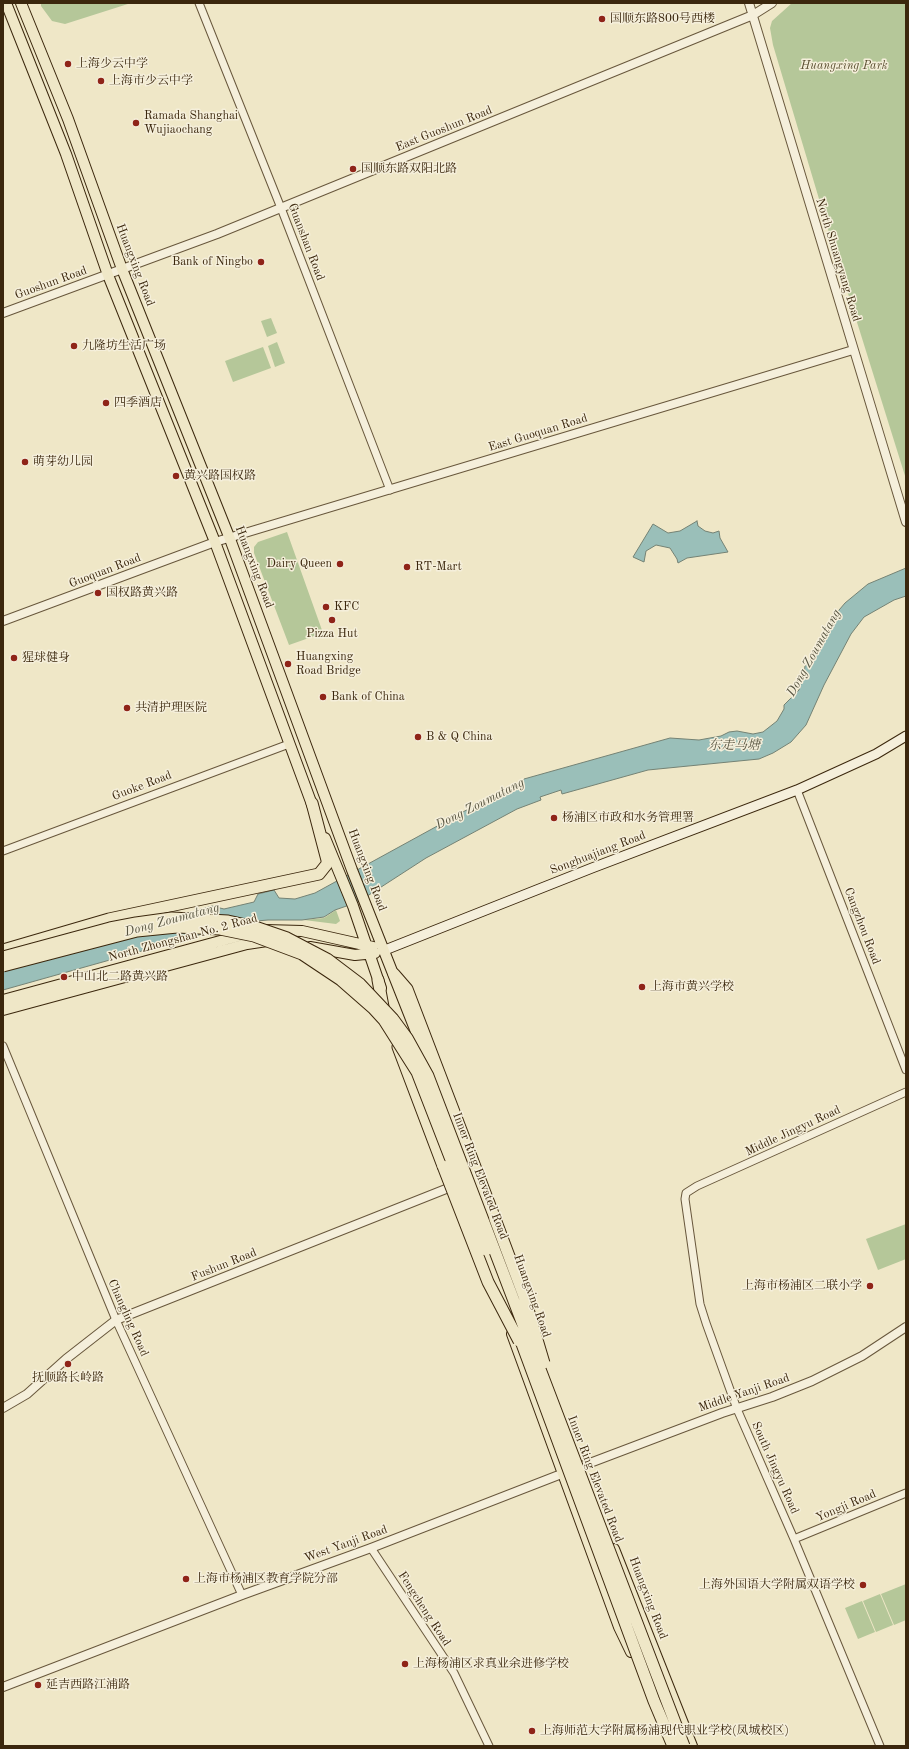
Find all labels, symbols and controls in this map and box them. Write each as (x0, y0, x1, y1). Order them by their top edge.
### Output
place label: 国顺东路800号西楼 (610, 12, 715, 26)
marker: 国顺东路800号西楼 (597, 14, 607, 24)
place label: 上海少云中学 (76, 57, 148, 71)
marker: 上海少云中学 (63, 59, 73, 69)
park label: Huangxing Park (800, 59, 888, 73)
place label: 上海市少云中学 (109, 74, 193, 88)
marker: 上海市少云中学 (96, 76, 106, 86)
street label: East Guoshun Road (394, 103, 494, 155)
place label: Ramada Shanghai Wujiaochang (144, 109, 238, 137)
marker: Ramada Shanghai Wujiaochang (131, 118, 141, 128)
place label: 国顺东路双阳北路 (361, 162, 457, 176)
marker: 国顺东路双阳北路 (348, 164, 358, 174)
street label: North Shuangyang Road (812, 196, 864, 324)
street label: Guanshan Road (285, 201, 327, 283)
street label: Huangxing Road (113, 222, 157, 308)
place label: Bank of Ningbo (172, 255, 253, 269)
marker: Bank of Ningbo (256, 257, 266, 267)
street label: Guoshun Road (13, 263, 89, 303)
place label: 九隆坊生活广场 (82, 339, 166, 353)
marker: 九隆坊生活广场 (69, 341, 79, 351)
place label: 四季酒店 (114, 396, 162, 410)
marker: 四季酒店 (101, 398, 111, 408)
street label: East Guoquan Road (487, 411, 589, 455)
place label: 萌芽幼儿园 (33, 455, 93, 469)
marker: 萌芽幼儿园 (20, 457, 30, 467)
place label: 黄兴路国权路 (184, 469, 256, 483)
marker: 黄兴路国权路 (171, 471, 181, 481)
street label: Huangxing Road (232, 524, 276, 610)
street label: Guoquan Road (67, 551, 143, 591)
place label: Dairy Queen (267, 557, 332, 571)
marker: Dairy Queen (335, 559, 345, 569)
place label: RT-Mart (415, 560, 462, 574)
marker: RT-Mart (402, 562, 412, 572)
place label: 国权路黄兴路 (106, 586, 178, 600)
marker: 国权路黄兴路 (93, 588, 103, 598)
place label: KFC (334, 600, 359, 614)
marker: KFC (321, 602, 331, 612)
water label: Dong Zoumatang (784, 607, 844, 699)
marker: Pizza Hut (327, 615, 337, 625)
place label: Pizza Hut (306, 627, 358, 641)
place label: Huangxing Road Bridge (296, 650, 361, 678)
place label: 猩球健身 (22, 651, 70, 665)
marker: 猩球健身 (9, 653, 19, 663)
marker: Huangxing Road Bridge (283, 659, 293, 669)
place label: Bank of China (331, 690, 405, 704)
marker: Bank of China (318, 692, 328, 702)
place label: 共清护理医院 (135, 701, 207, 715)
marker: 共清护理医院 (122, 703, 132, 713)
place label: B & Q China (426, 730, 492, 744)
marker: B & Q China (413, 732, 423, 742)
water label: 东走马塘 (708, 738, 760, 754)
street label: Guoke Road (110, 768, 174, 804)
water label: Dong Zoumatang (433, 775, 527, 833)
place label: 杨浦区市政和水务管理署 (562, 811, 694, 825)
marker: 杨浦区市政和水务管理署 (549, 813, 559, 823)
street label: Huangxing Road (345, 827, 389, 913)
street label: Songhuajiang Road (548, 828, 648, 878)
street label: Cangzhou Road (841, 886, 883, 966)
water label: Dong Zoumatang (123, 900, 221, 940)
street label: North Zhongshan No. 2 Road (107, 911, 259, 965)
place label: 中山北二路黄兴路 (72, 970, 168, 984)
marker: 中山北二路黄兴路 (59, 972, 69, 982)
place label: 上海市黄兴学校 (650, 980, 734, 994)
marker: 上海市黄兴学校 (637, 982, 647, 992)
street label: Middle Jingyu Road (743, 1103, 843, 1159)
street label: Inner Ring Elevated Road (449, 1111, 511, 1241)
street label: Fushun Road (189, 1245, 259, 1285)
street label: Huangxing Road (510, 1253, 554, 1339)
street label: Changling Road (105, 1277, 151, 1359)
place label: 上海市杨浦区二联小学 (742, 1279, 862, 1293)
marker: 上海市杨浦区二联小学 (865, 1281, 875, 1291)
marker: 抚顺路长岭路 (63, 1359, 73, 1369)
place label: 抚顺路长岭路 (32, 1371, 104, 1385)
street label: Middle Yanji Road (697, 1371, 791, 1415)
street label: Inner Ring Elevated Road (564, 1414, 626, 1544)
street label: South Jingyu Road (748, 1420, 802, 1516)
street label: Yongji Road (814, 1487, 878, 1525)
street label: West Yanji Road (302, 1522, 390, 1566)
street label: Huangxing Road (626, 1555, 670, 1641)
street label: Fengcheng Road (395, 1569, 453, 1649)
place label: 上海市杨浦区教育学院分部 (194, 1572, 338, 1586)
marker: 上海市杨浦区教育学院分部 (181, 1574, 191, 1584)
place label: 上海外国语大学附属双语学校 (699, 1578, 855, 1592)
marker: 上海外国语大学附属双语学校 (858, 1580, 868, 1590)
place label: 上海杨浦区求真业余进修学校 (413, 1657, 569, 1671)
marker: 上海杨浦区求真业余进修学校 (400, 1659, 410, 1669)
place label: 延吉西路江浦路 (46, 1678, 130, 1692)
marker: 延吉西路江浦路 (33, 1680, 43, 1690)
place label: 上海师范大学附属杨浦现代职业学校(凤城校区) (540, 1724, 789, 1738)
marker: 上海师范大学附属杨浦现代职业学校(凤城校区) (527, 1726, 537, 1736)

